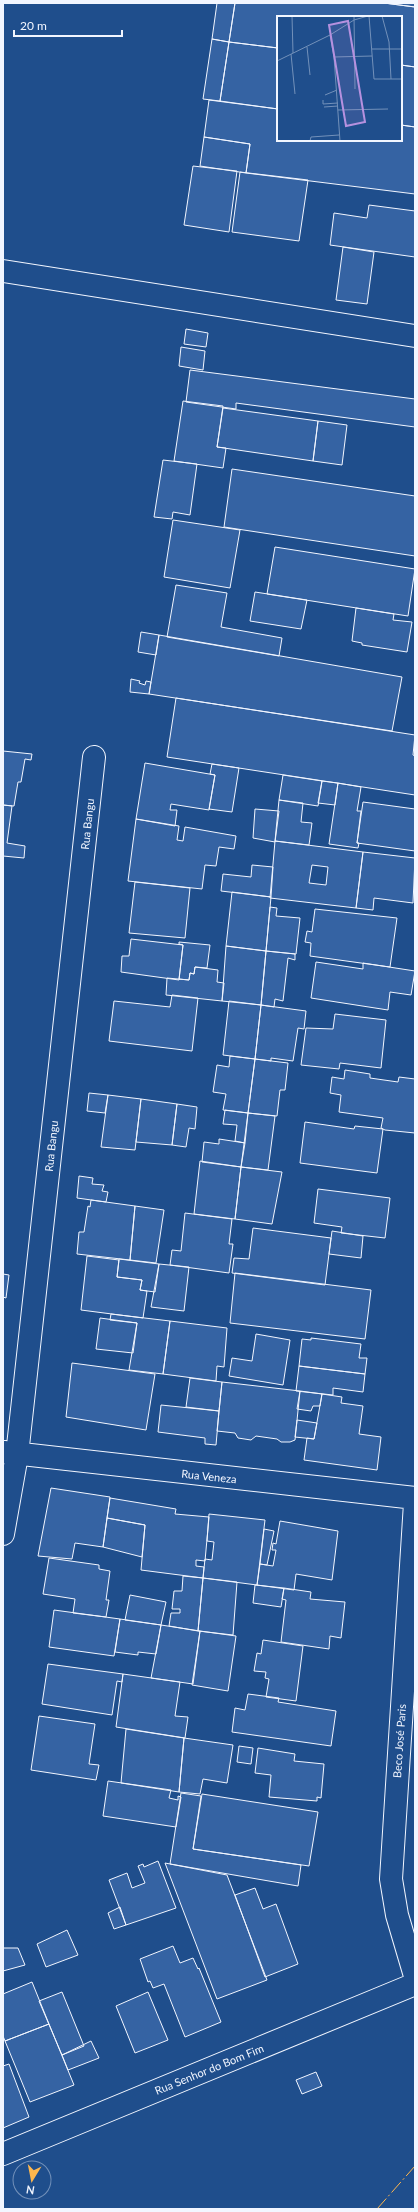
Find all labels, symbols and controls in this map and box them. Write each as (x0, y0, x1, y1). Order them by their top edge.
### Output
scale bar (14, 12, 122, 38)
inset map (277, 16, 402, 141)
text: 20 m (20, 18, 47, 33)
street label: Rua Bangu (78, 798, 96, 850)
street label: Rua Bangu (42, 1120, 60, 1172)
street label: Rua Veneza (181, 1467, 237, 1485)
street label: Beco José Paris (390, 1703, 408, 1778)
street label: Rua Senhor do Bom Fim (153, 2041, 265, 2097)
north arrow (12, 2160, 52, 2200)
text: N (25, 2183, 35, 2197)

